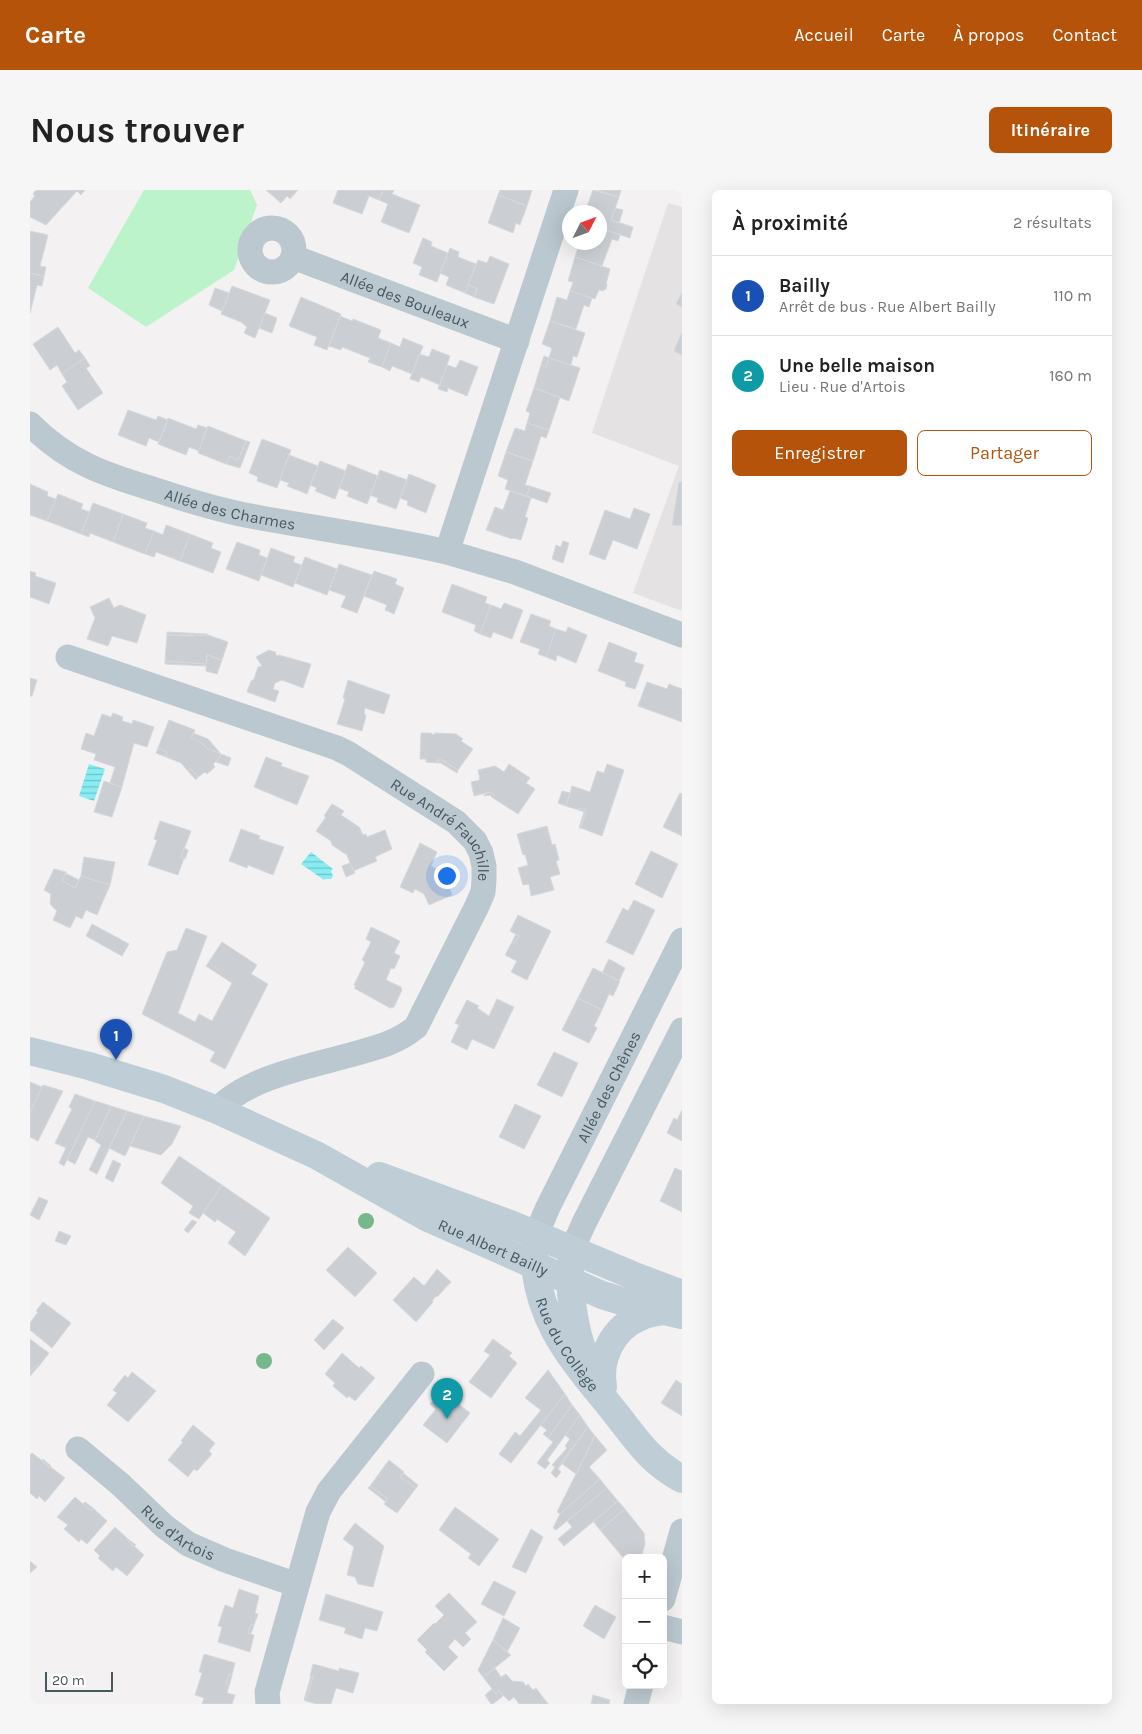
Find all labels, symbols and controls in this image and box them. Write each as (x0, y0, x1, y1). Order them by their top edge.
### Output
text: Carte (25, 21, 86, 49)
text: Accueil (794, 24, 854, 46)
text: Carte (882, 24, 925, 46)
text: À propos (953, 24, 1025, 46)
text: Contact (1053, 24, 1117, 46)
button: Itinéraire (989, 107, 1112, 153)
text: Nous trouver (30, 110, 244, 151)
north arrow (562, 205, 607, 250)
text: À proximité (732, 211, 848, 235)
text: 2 résultats (1013, 213, 1092, 232)
street label: Allée des Bouleaux (338, 266, 472, 332)
text: Bailly (779, 275, 830, 297)
text: 1 (745, 286, 751, 305)
text: 110 m (1053, 286, 1092, 305)
text: Arrêt de bus · Rue Albert Bailly (779, 297, 996, 316)
text: Une belle maison (779, 355, 935, 377)
text: 2 (743, 366, 753, 385)
text: 160 m (1049, 366, 1092, 385)
text: Lieu · Rue d'Artois (779, 377, 906, 396)
button: Enregistrer (732, 430, 907, 476)
button: Partager (917, 430, 1092, 476)
street label: Allée des Charmes (162, 484, 297, 533)
street label: Rue André Fauchille (387, 774, 494, 881)
your location (434, 863, 460, 889)
pin: 1 (100, 1019, 132, 1060)
street label: Allée des Chênes (572, 1028, 644, 1146)
street label: Rue Albert Bailly (435, 1214, 552, 1280)
street label: Rue du Collège (532, 1295, 603, 1395)
pin: 2 (431, 1378, 463, 1419)
street label: Rue d'Artois (137, 1500, 218, 1564)
map controls (622, 1554, 667, 1689)
button: + (622, 1554, 667, 1599)
button: − (622, 1599, 667, 1644)
button: locate (622, 1644, 667, 1689)
scale bar (45, 1669, 112, 1692)
text: 20 m (52, 1672, 85, 1689)

